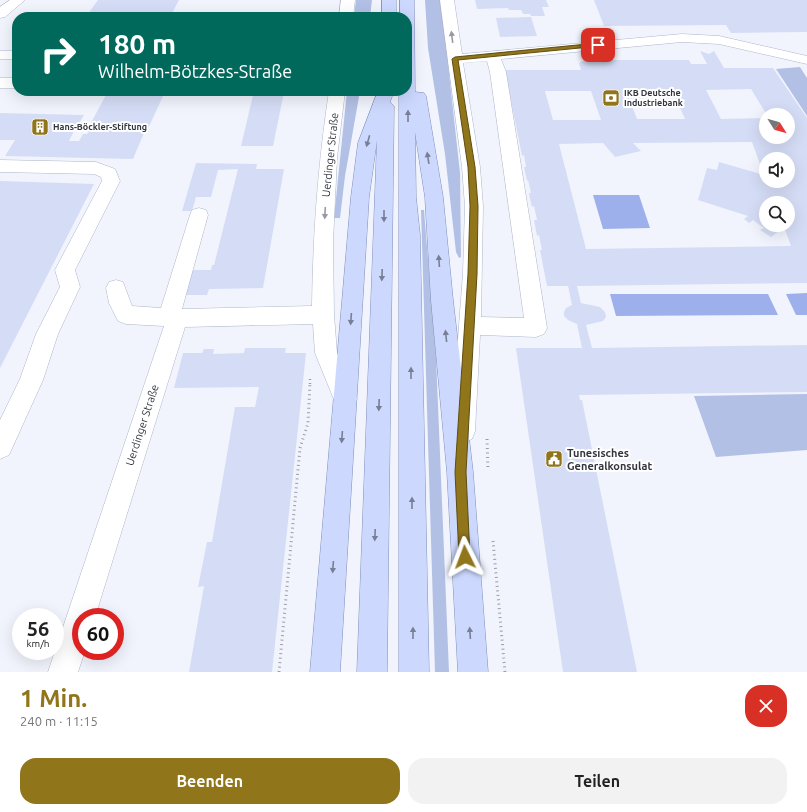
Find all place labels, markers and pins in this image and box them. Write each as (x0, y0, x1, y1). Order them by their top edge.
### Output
pin (581, 28, 615, 62)
bank icon: IKB Deutsche Industriebank (601, 88, 621, 108)
place label: IKB Deutsche Industriebank (624, 88, 683, 108)
building icon: Hans-Böckler-Stiftung (30, 117, 50, 137)
place label: Hans-Böckler-Stiftung (53, 122, 147, 132)
place label: Tunesisches Generalkonsulat (567, 447, 652, 472)
public building icon: Tunesisches Generalkonsulat (544, 449, 564, 469)

